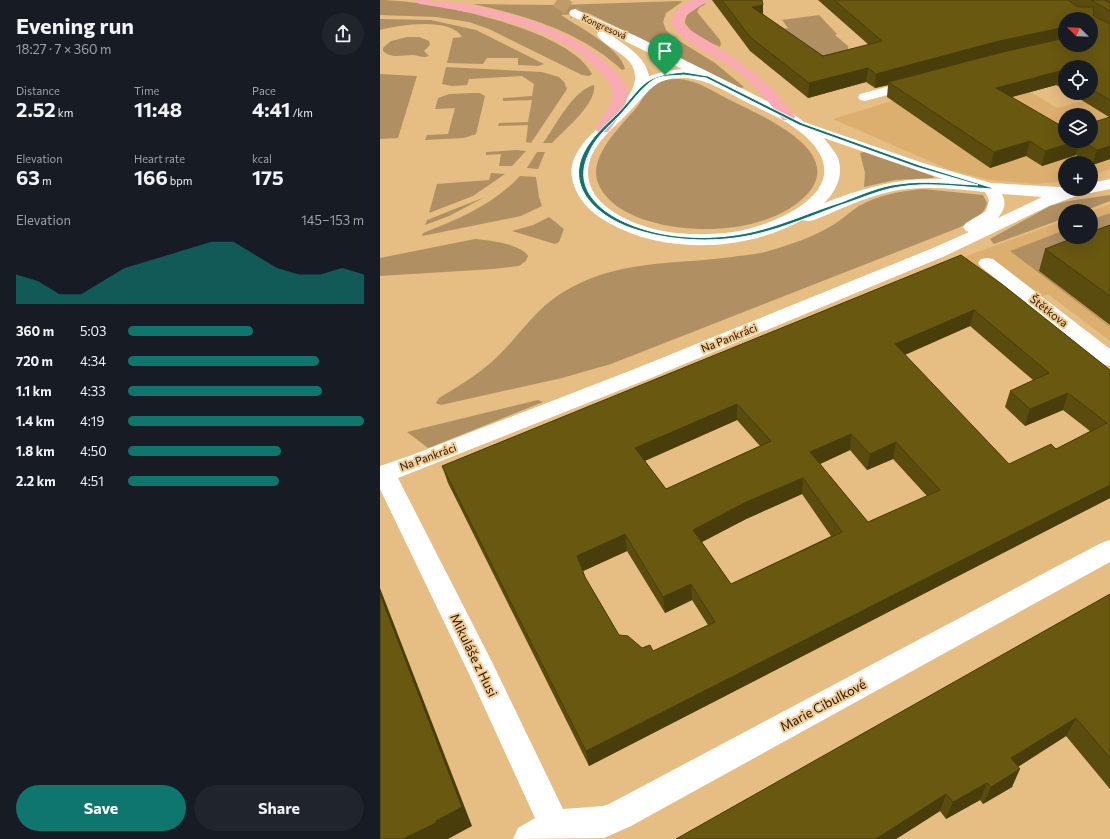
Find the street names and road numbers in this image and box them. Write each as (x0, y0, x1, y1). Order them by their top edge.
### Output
street label: Kongresová (580, 12, 629, 41)
street label: Štětkova (1028, 291, 1071, 329)
street label: Na Pankráci (699, 320, 759, 355)
street label: Na Pankráci (398, 440, 458, 473)
street label: Mikuláše z Husi (447, 611, 501, 699)
street label: Marie Cibulkové (777, 676, 869, 734)

